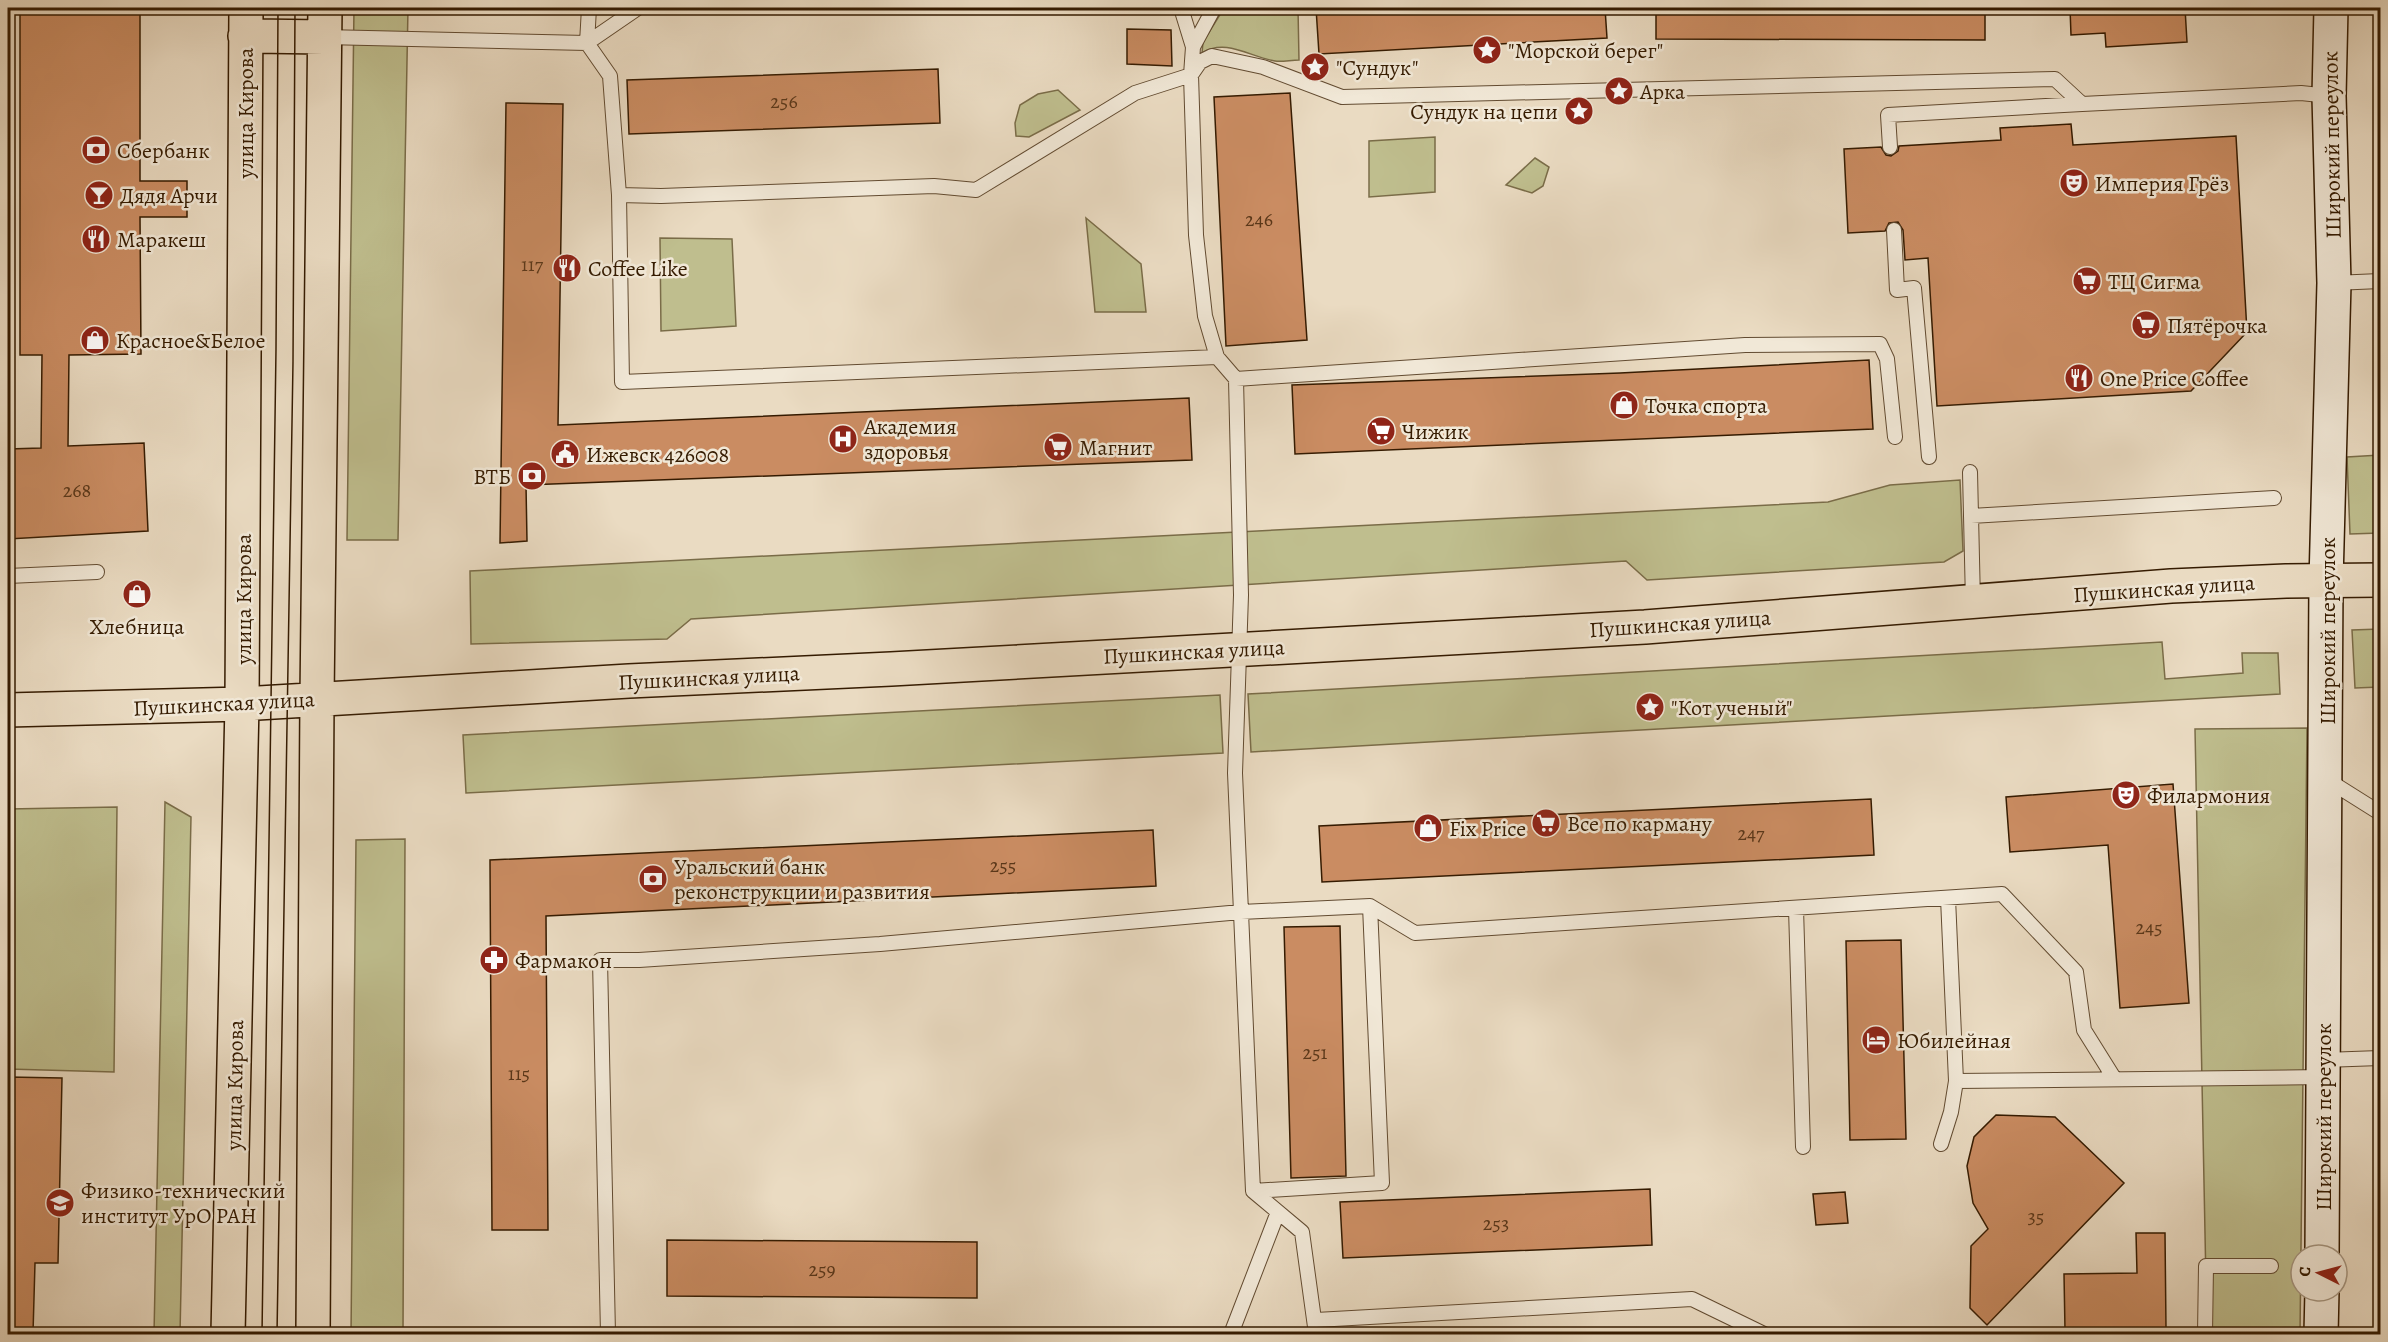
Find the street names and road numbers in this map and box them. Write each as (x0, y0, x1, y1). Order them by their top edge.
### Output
street label: улица Кирова (231, 47, 261, 179)
street label: Широкий переулок (2315, 51, 2349, 239)
street label: улица Кирова (229, 533, 259, 665)
street label: Широкий переулок (2313, 537, 2343, 725)
street label: Пушкинская улица (2072, 568, 2257, 610)
street label: Пушкинская улица (1588, 603, 1773, 645)
street label: Пушкинская улица (1102, 632, 1286, 672)
street label: Пушкинская улица (617, 658, 801, 698)
street label: Пушкинская улица (132, 684, 316, 724)
street label: улица Кирова (219, 1019, 251, 1152)
street label: Широкий переулок (2309, 1023, 2339, 1211)

